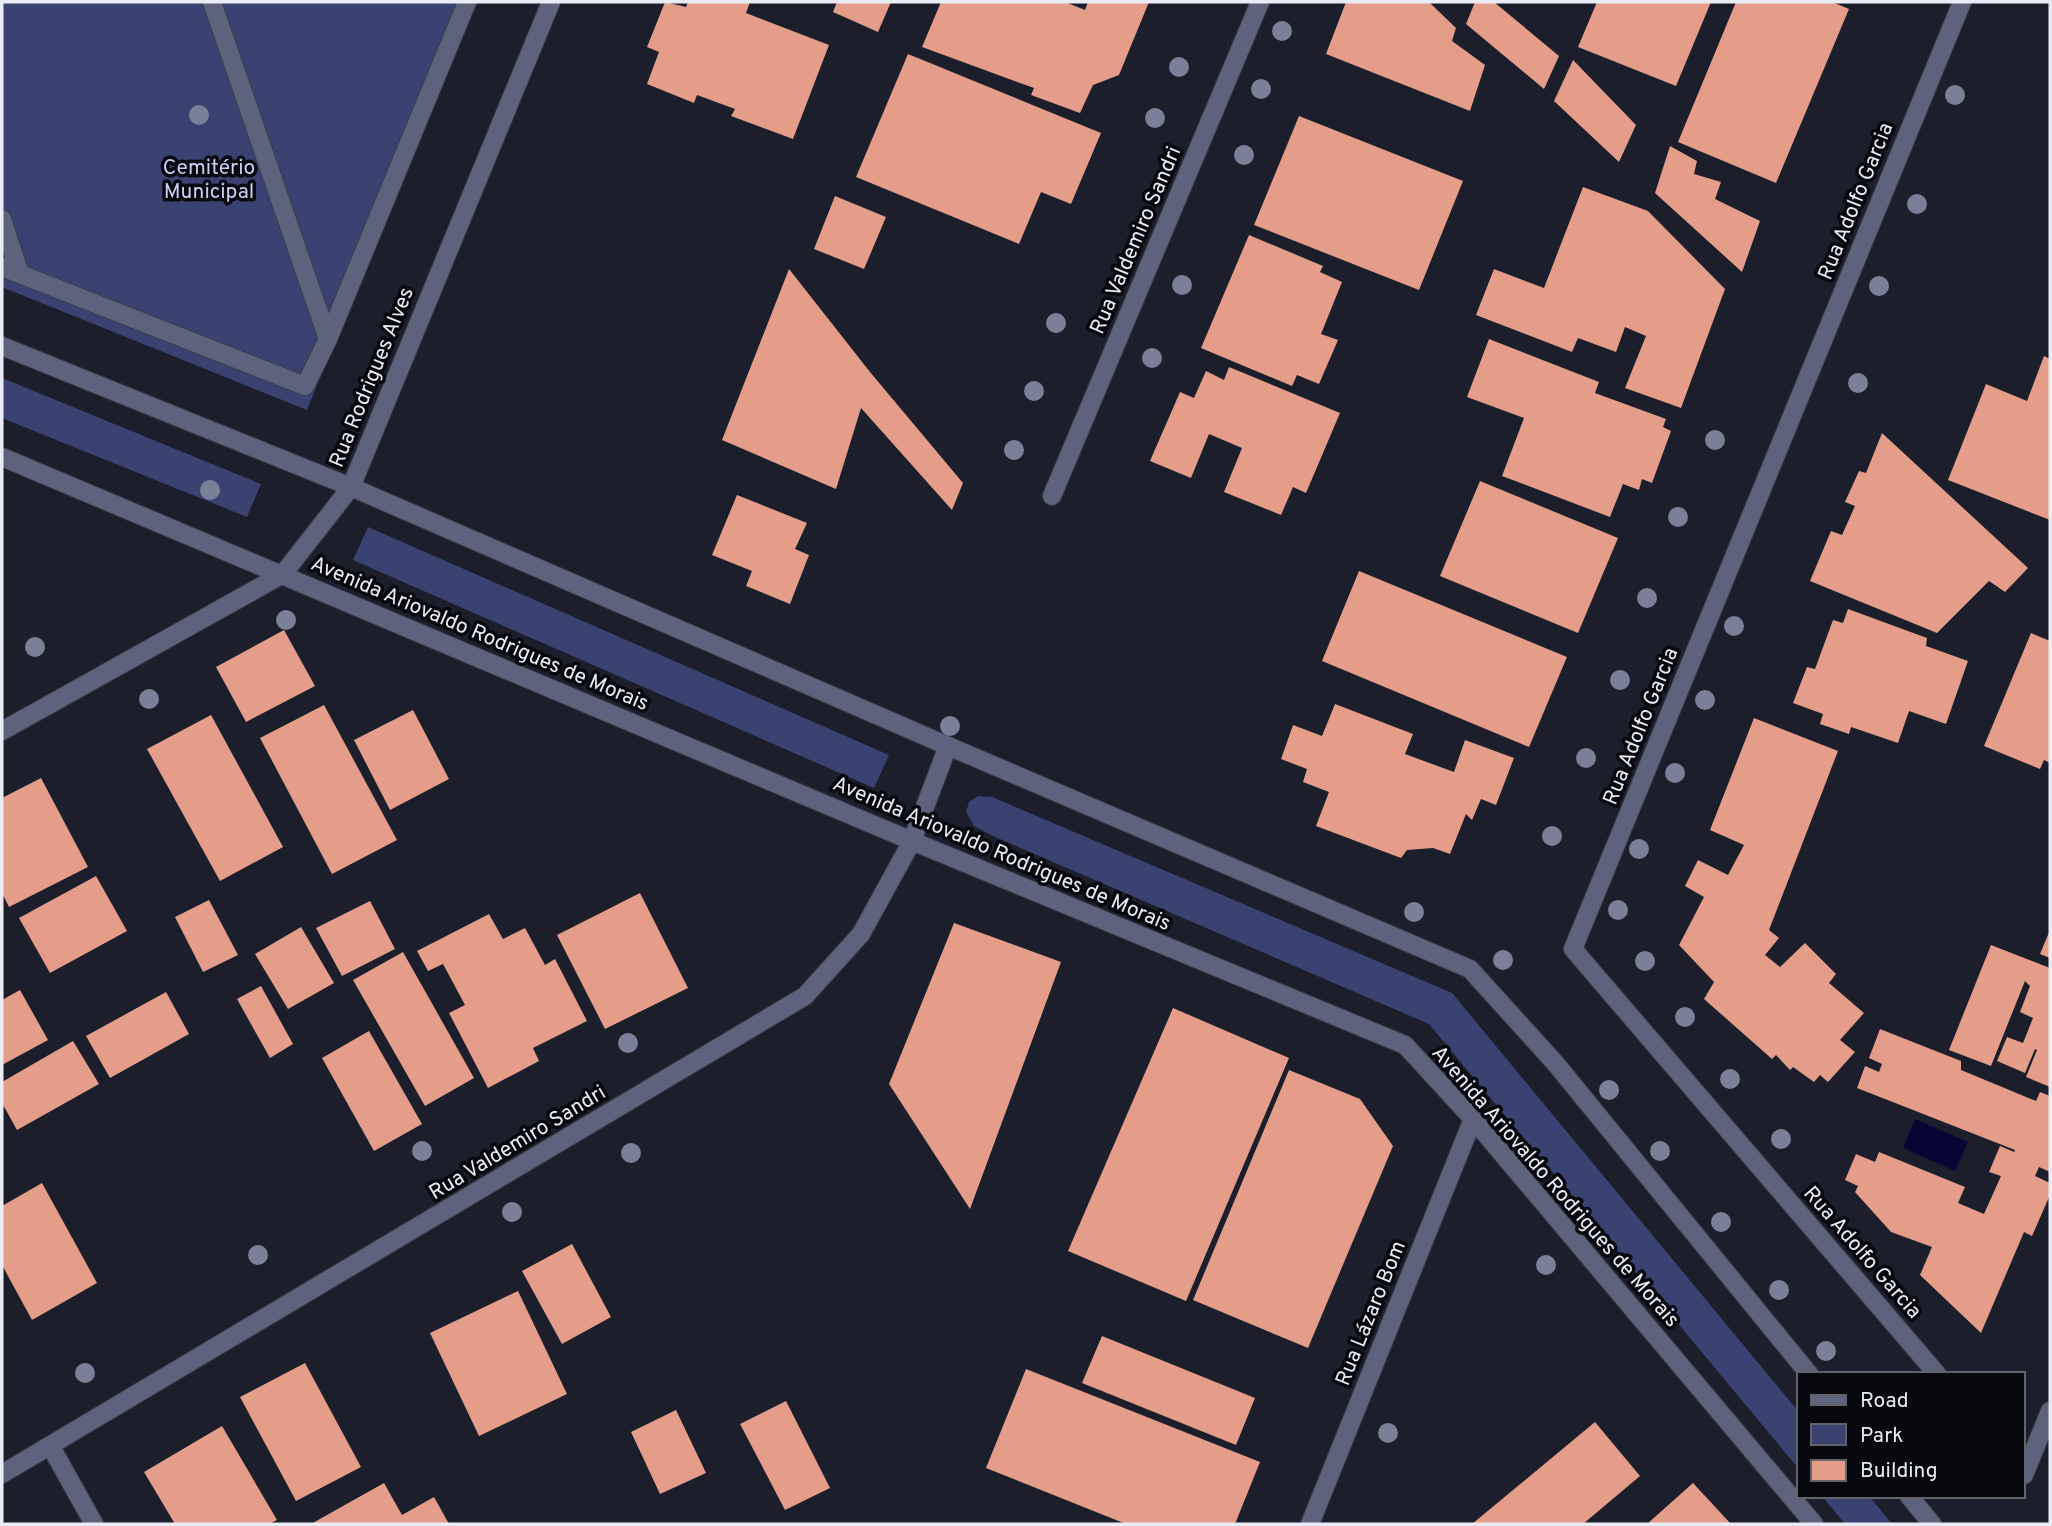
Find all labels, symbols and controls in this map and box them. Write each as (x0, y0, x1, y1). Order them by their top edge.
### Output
street label: Rua Adolfo Garcia (1813, 119, 1900, 284)
street label: Rua Valdemiro Sandri (1085, 143, 1188, 339)
park label: Cemitério Municipal (163, 155, 255, 206)
street label: Rua Rodrigues Alves (324, 283, 421, 472)
street label: Avenida Ariovaldo Rodrigues de Morais (306, 551, 653, 718)
street label: Rua Adolfo Garcia (1598, 644, 1685, 809)
street label: Avenida Ariovaldo Rodrigues de Morais (828, 771, 1175, 938)
street label: Avenida Ariovaldo Rodrigues de Morais (1425, 1040, 1685, 1333)
street label: Rua Valdemiro Sandri (424, 1080, 611, 1207)
street label: Rua Adolfo Garcia (1797, 1181, 1927, 1325)
street label: Rua Lázaro Bom (1330, 1237, 1413, 1390)
legend (1797, 1372, 2024, 1498)
text: Road (1860, 1388, 1909, 1415)
text: Park (1860, 1423, 1903, 1450)
text: Building (1860, 1458, 1938, 1485)

